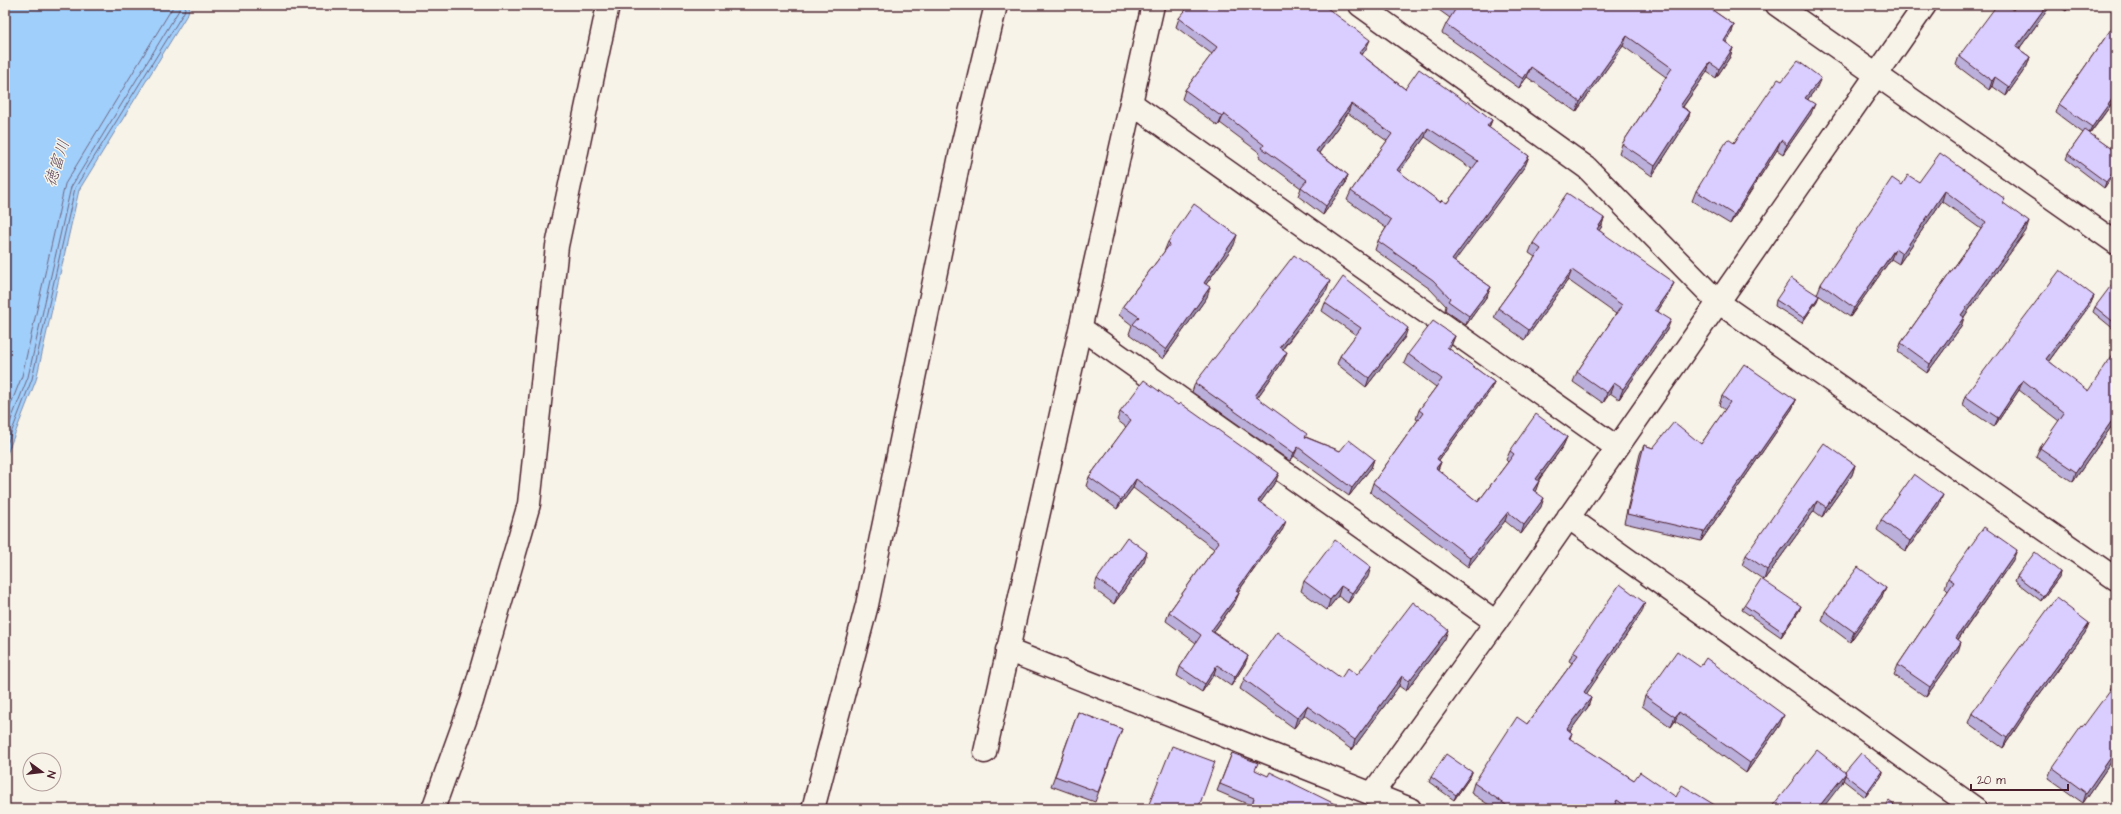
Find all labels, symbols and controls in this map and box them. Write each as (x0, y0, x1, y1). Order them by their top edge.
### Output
water label: 徳富川 (39, 137, 75, 189)
north arrow (22, 752, 62, 792)
scale bar (1971, 766, 2068, 792)
text: N (43, 769, 59, 780)
text: 20 m (1977, 772, 2006, 789)

